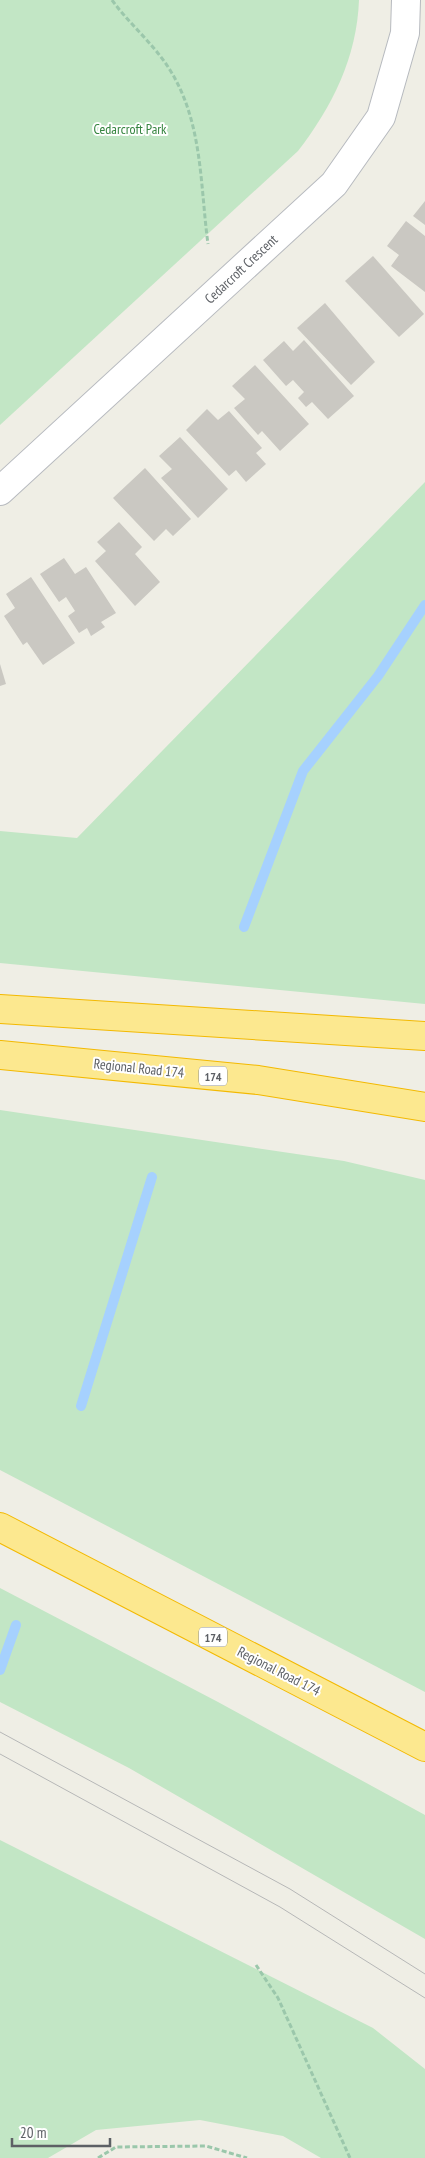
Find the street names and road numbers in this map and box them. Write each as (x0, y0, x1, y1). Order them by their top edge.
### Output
street label: Cedarcroft Crescent (201, 230, 281, 307)
street label: Regional Road 174 (93, 1054, 186, 1082)
road number: 174 (199, 1066, 227, 1086)
road number: 174 (199, 1628, 227, 1646)
street label: Regional Road 174 (234, 1642, 324, 1700)

